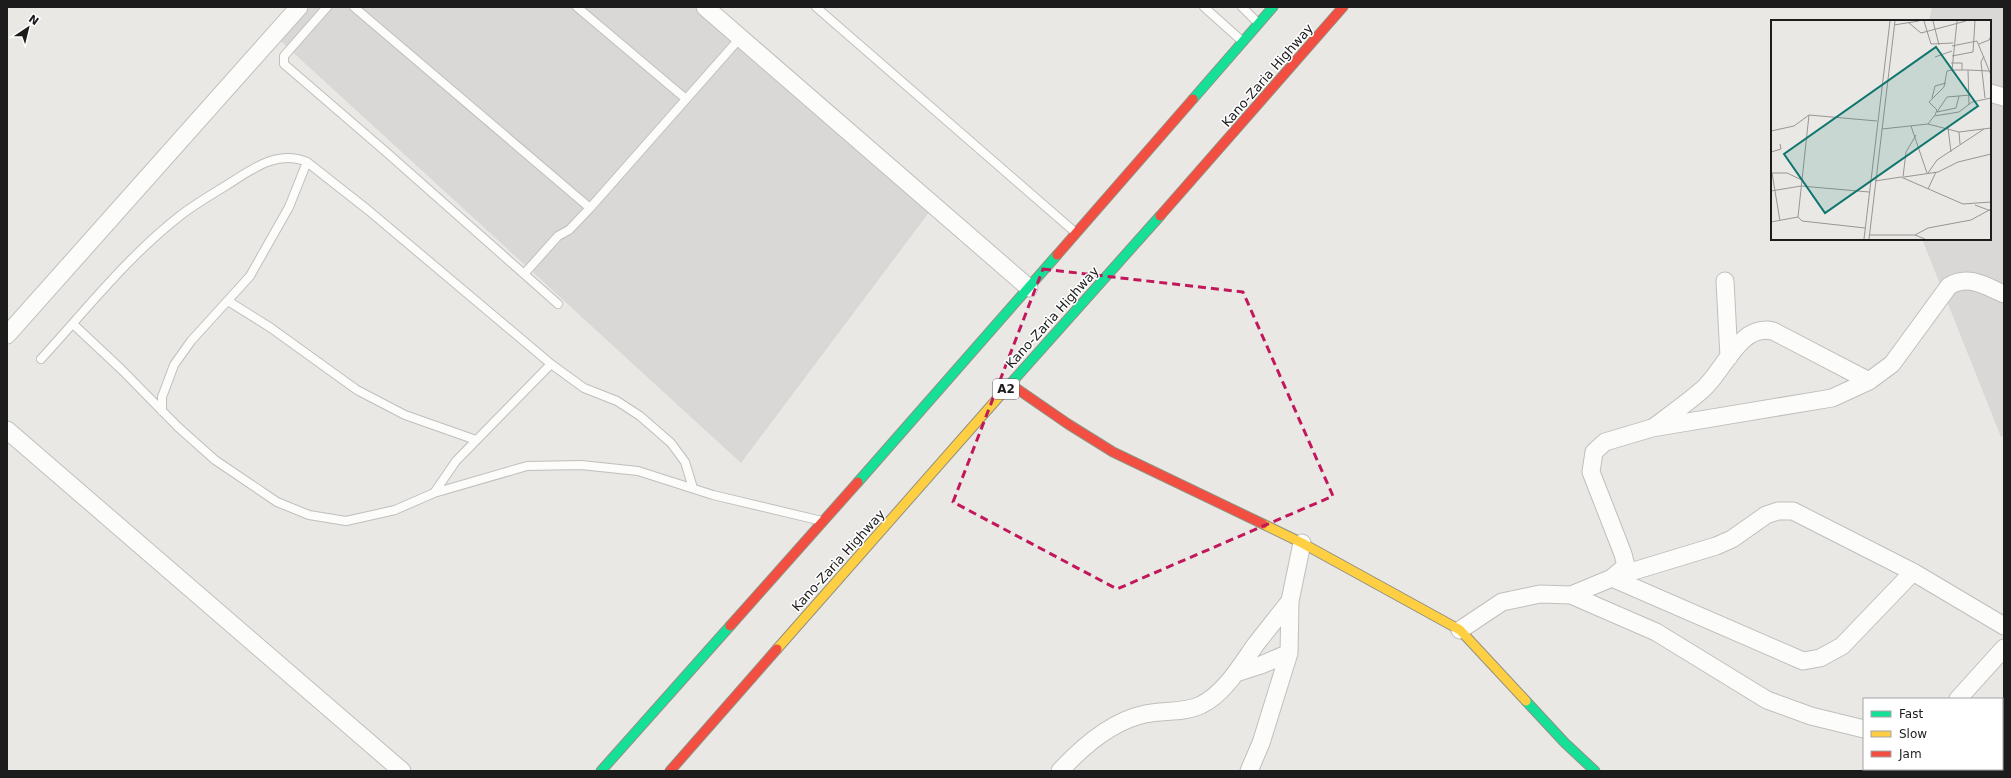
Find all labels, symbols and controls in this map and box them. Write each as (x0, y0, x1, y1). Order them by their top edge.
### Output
north arrow (8, 8, 48, 48)
text: N (26, 12, 41, 28)
inset map (1771, 20, 1991, 240)
street label: Kano-Zaria Highway (1219, 21, 1316, 130)
street label: Kano-Zaria Highway (1003, 263, 1102, 371)
road number: A2 (993, 379, 1019, 399)
street label: Kano-Zaria Highway (789, 506, 888, 614)
legend (1863, 698, 2003, 770)
text: Fast (1899, 707, 1923, 721)
text: Slow (1899, 727, 1927, 741)
text: Jam (1898, 747, 1922, 761)

